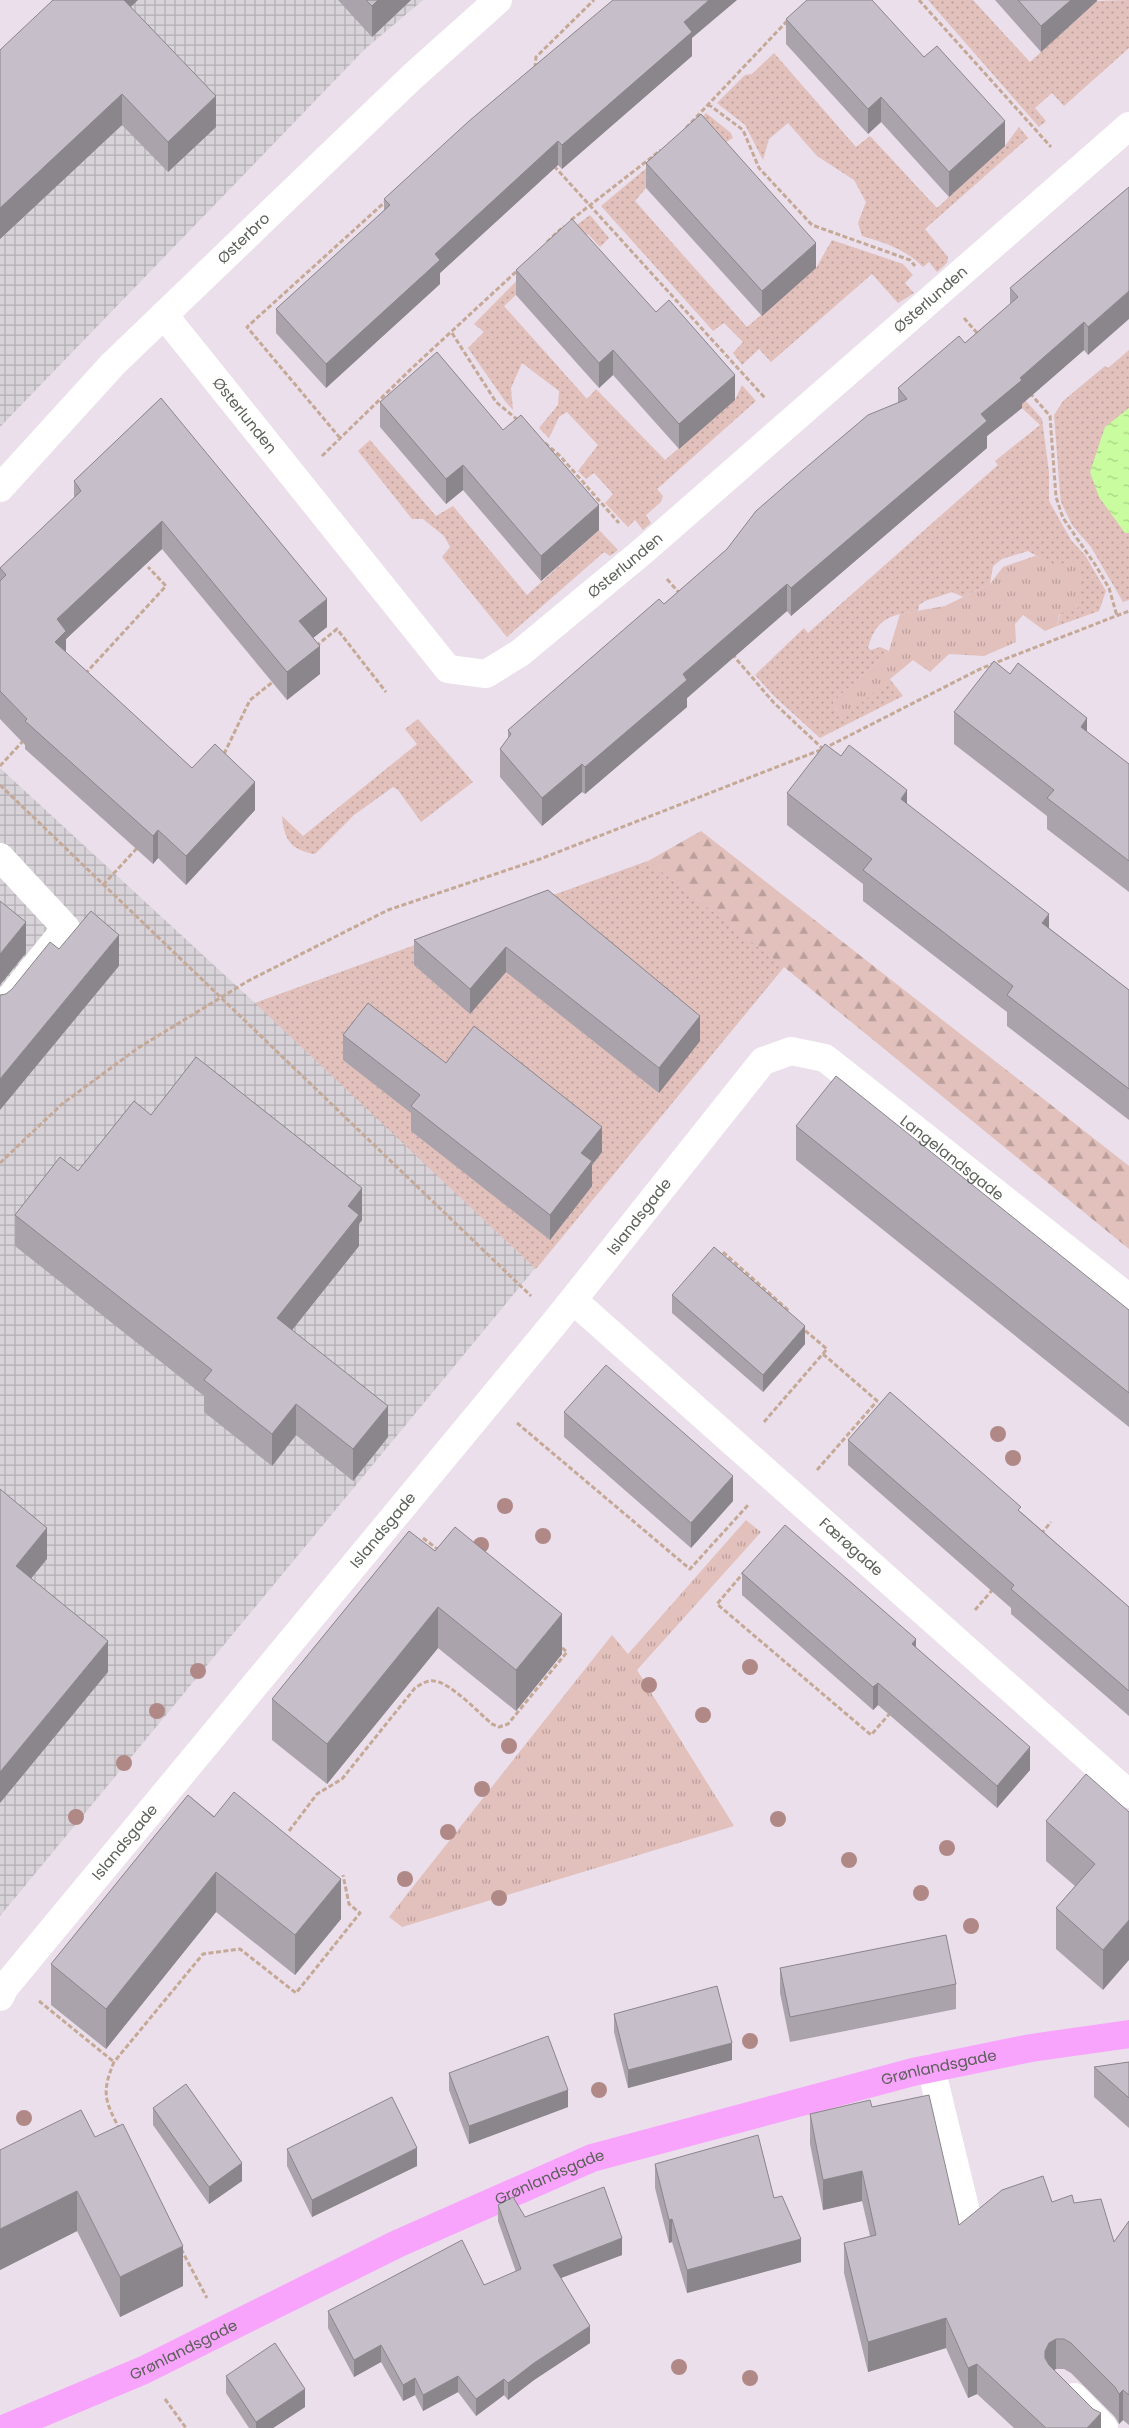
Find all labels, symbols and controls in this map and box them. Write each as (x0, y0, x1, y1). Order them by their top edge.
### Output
street label: Østerbro (213, 208, 274, 268)
street label: Østerlunden (889, 261, 972, 337)
street label: Østerlunden (208, 373, 282, 458)
street label: Østerlunden (583, 528, 667, 603)
street label: Langelandsgade (896, 1110, 1008, 1205)
street label: Islandsgade (602, 1174, 676, 1259)
street label: Islandsgade (345, 1488, 420, 1572)
street label: Færøgade (815, 1513, 888, 1581)
street label: Islandsgade (87, 1800, 162, 1884)
street label: Grønlandsgade (879, 2044, 998, 2090)
street label: Grønlandsgade (491, 2144, 607, 2210)
street label: Grønlandsgade (126, 2314, 241, 2385)

